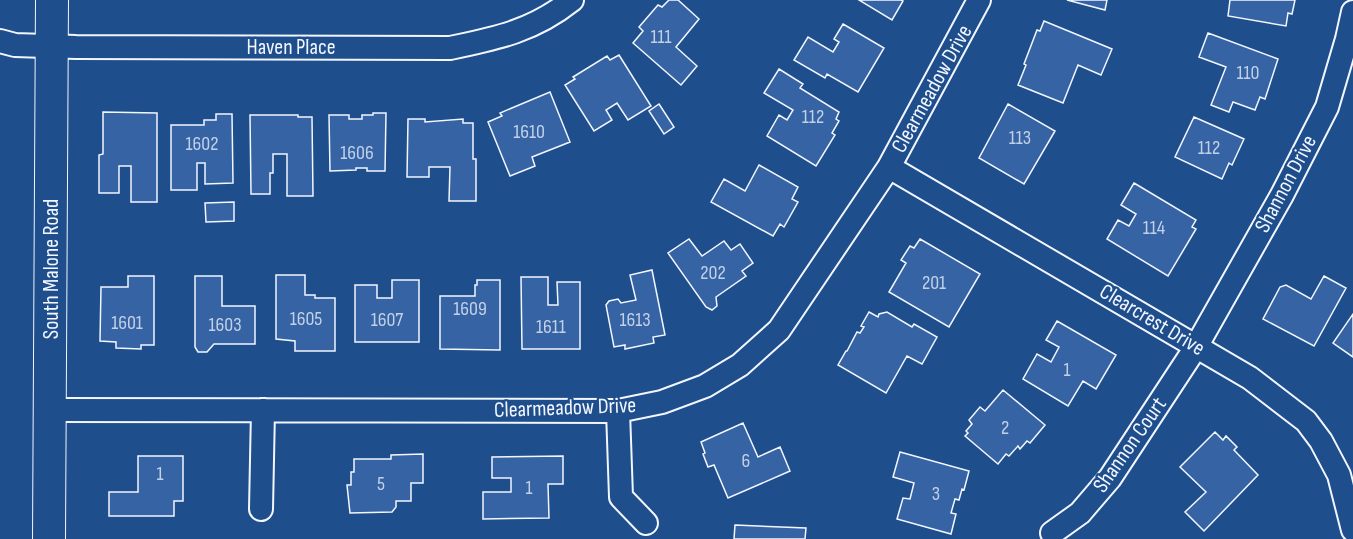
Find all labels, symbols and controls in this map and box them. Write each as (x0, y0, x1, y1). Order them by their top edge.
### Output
street label: Clearmeadow Drive (886, 20, 978, 158)
house number: 111 (651, 25, 672, 49)
street label: Haven Place (247, 34, 336, 61)
house number: 110 (1237, 61, 1259, 85)
house number: 112 (802, 105, 824, 129)
house number: 1610 (513, 120, 545, 144)
house number: 113 (1009, 126, 1031, 150)
street label: Shannon Drive (1249, 131, 1323, 237)
house number: 1602 (186, 132, 218, 156)
house number: 112 (1198, 136, 1220, 160)
house number: 1606 (340, 141, 374, 165)
street label: South Malone Road (38, 199, 65, 339)
house number: 114 (1143, 216, 1165, 240)
house number: 202 (700, 261, 726, 285)
house number: 201 (922, 271, 946, 295)
street label: Clearcrest Drive (1094, 278, 1210, 362)
house number: 1609 (453, 297, 487, 321)
house number: 1605 (290, 307, 322, 331)
house number: 1607 (371, 308, 403, 332)
house number: 1613 (619, 308, 651, 332)
house number: 1601 (111, 311, 143, 335)
house number: 1603 (208, 313, 242, 337)
house number: 1611 (536, 315, 566, 339)
house number: 1 (1064, 358, 1071, 382)
street label: Clearmeadow Drive (493, 392, 637, 424)
street label: Shannon Court (1087, 392, 1173, 498)
house number: 2 (1001, 416, 1009, 440)
house number: 6 (742, 449, 750, 473)
house number: 1 (157, 462, 164, 486)
house number: 5 (377, 472, 385, 496)
house number: 1 (526, 476, 533, 500)
house number: 3 (932, 482, 940, 506)

